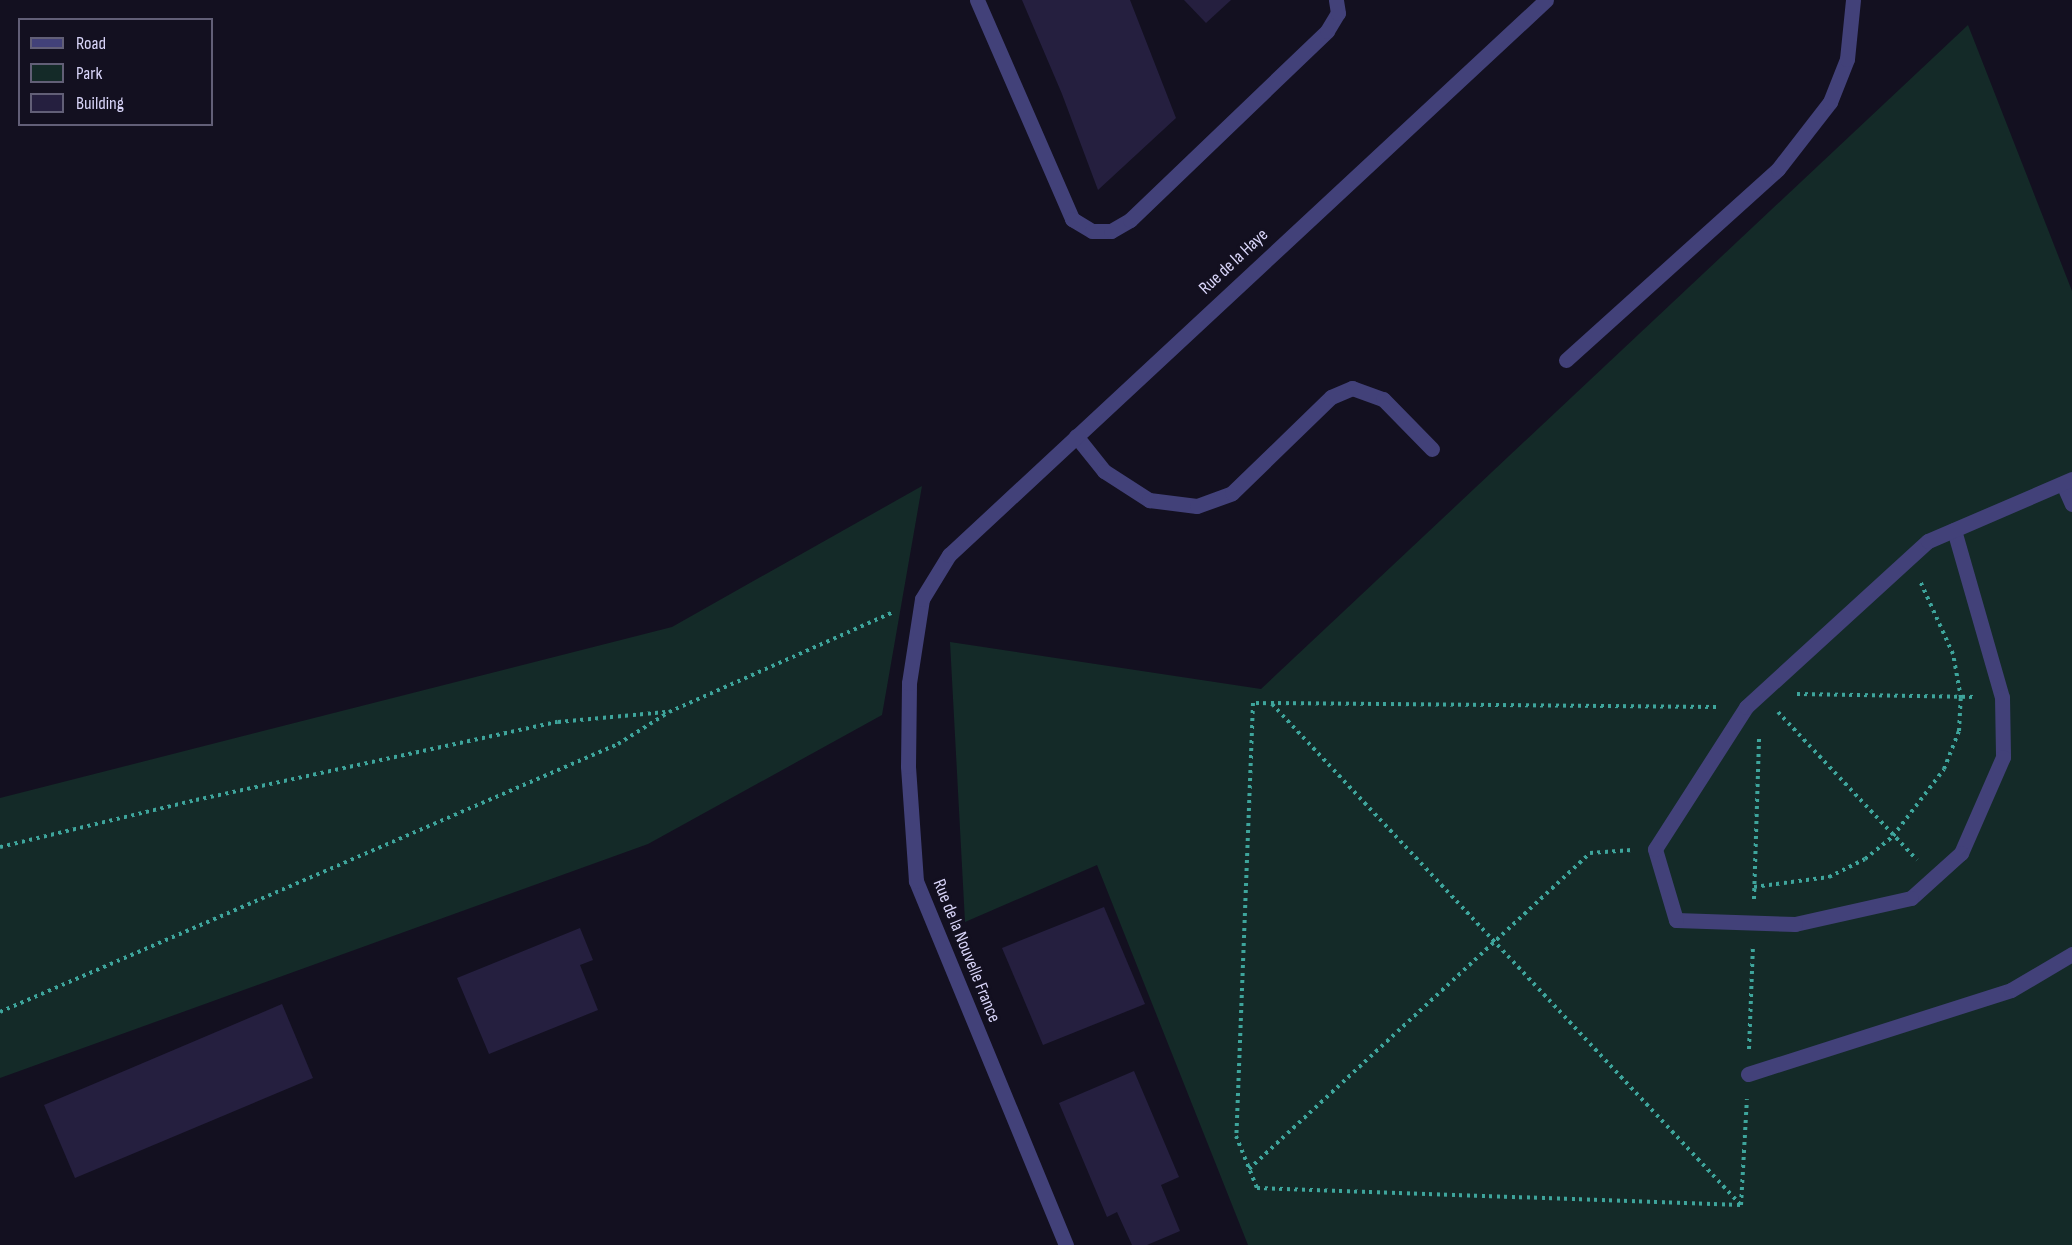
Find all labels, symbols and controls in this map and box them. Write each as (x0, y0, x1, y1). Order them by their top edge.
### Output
legend (18, 18, 213, 126)
text: Road (76, 33, 106, 54)
text: Park (76, 63, 102, 84)
text: Building (76, 93, 124, 114)
street label: Rue de la Haye (1195, 225, 1273, 299)
street label: Rue de la Nouvelle France (927, 876, 1005, 1026)

